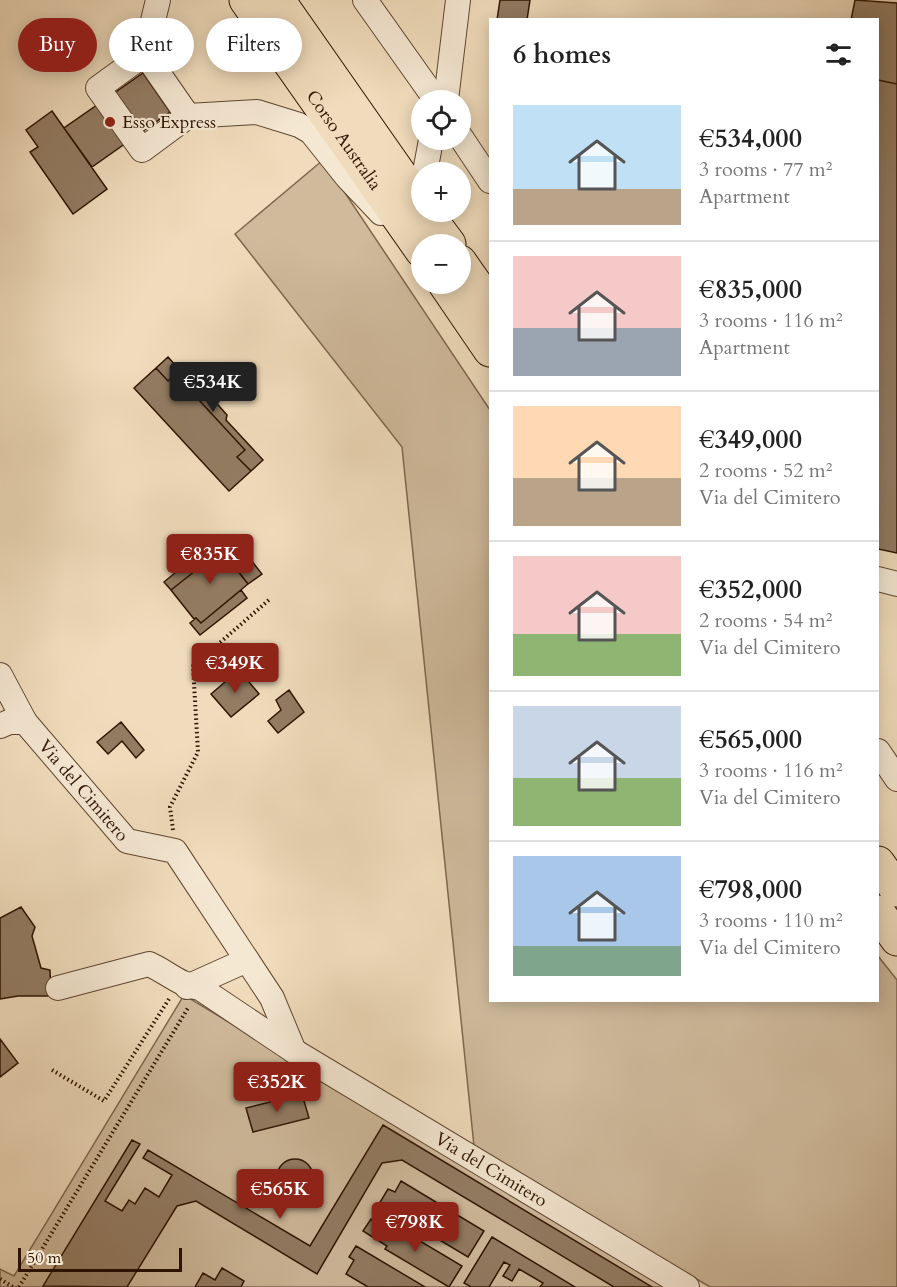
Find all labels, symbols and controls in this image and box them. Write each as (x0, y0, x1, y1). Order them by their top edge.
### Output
chip: Buy (18, 18, 97, 72)
chip: Rent (109, 18, 194, 72)
chip: Filters (206, 18, 302, 72)
text: 6 homes (513, 37, 611, 72)
icon: filters (822, 38, 855, 71)
street label: Corso Australia (300, 85, 388, 196)
map controls (411, 90, 471, 294)
button: locate (411, 90, 471, 150)
place label: Esso Express (122, 110, 216, 135)
marker: Esso Express (103, 115, 117, 129)
text: €534,000 (699, 121, 802, 156)
icon: home (561, 129, 633, 201)
text: 3 rooms · 77 m² (699, 156, 832, 183)
button: + (411, 162, 471, 222)
text: Apartment (699, 183, 790, 210)
button: − (411, 234, 471, 294)
text: €835,000 (699, 272, 802, 307)
icon: home (561, 280, 633, 352)
text: 3 rooms · 116 m² (699, 307, 843, 334)
text: Apartment (699, 334, 790, 361)
pin: €534K (171, 362, 255, 413)
text: €534K (184, 368, 242, 395)
text: €349,000 (699, 422, 802, 457)
icon: home (561, 430, 633, 502)
text: 2 rooms · 52 m² (699, 457, 832, 484)
text: Via del Cimitero (699, 484, 840, 511)
pin: €835K (168, 534, 252, 585)
text: €835K (181, 540, 239, 567)
text: €352,000 (699, 572, 802, 607)
icon: home (561, 580, 633, 652)
text: 2 rooms · 54 m² (699, 607, 832, 634)
text: Via del Cimitero (699, 634, 840, 661)
pin: €349K (193, 643, 277, 694)
text: €349K (206, 649, 264, 676)
text: €565,000 (699, 722, 802, 757)
icon: home (561, 730, 633, 802)
street label: Via del Cimitero (32, 734, 134, 847)
text: 3 rooms · 116 m² (699, 757, 843, 784)
text: Via del Cimitero (699, 784, 840, 811)
text: €798,000 (699, 872, 802, 907)
icon: home (561, 880, 633, 952)
text: 3 rooms · 110 m² (699, 907, 843, 934)
text: Via del Cimitero (699, 934, 840, 961)
pin: €352K (235, 1062, 319, 1113)
text: €352K (248, 1068, 306, 1095)
street label: Via del Cimitero (430, 1126, 552, 1213)
pin: €565K (238, 1169, 322, 1220)
text: €565K (251, 1175, 309, 1202)
pin: €798K (373, 1202, 457, 1253)
text: €798K (386, 1208, 444, 1235)
scale bar (18, 1245, 182, 1272)
text: 50 m (27, 1247, 61, 1269)

